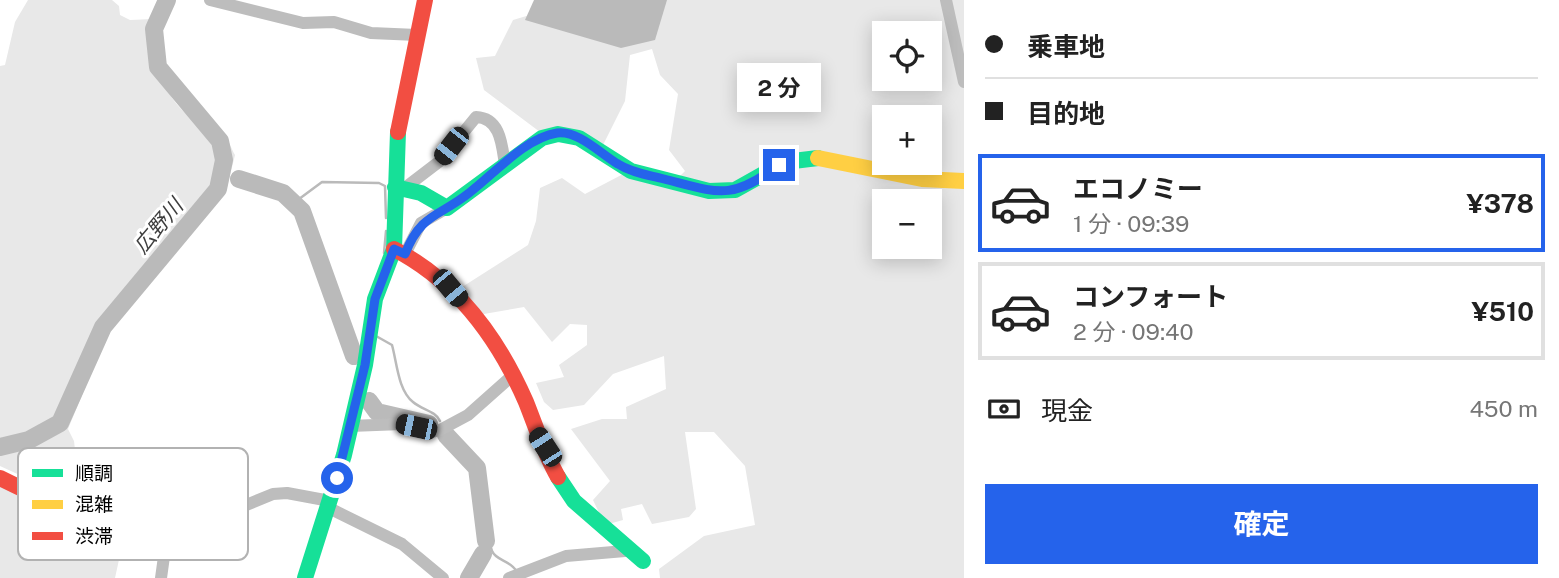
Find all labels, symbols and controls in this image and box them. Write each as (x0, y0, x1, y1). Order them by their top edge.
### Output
map controls (872, 21, 942, 259)
button: locate (872, 21, 942, 91)
text: 乗車地 (1027, 31, 1105, 62)
callout: 2 分 (737, 64, 821, 113)
text: 2 分 (758, 74, 800, 101)
text: 目的地 (1027, 98, 1105, 129)
button: + (872, 105, 942, 175)
car (430, 123, 473, 169)
route end (763, 149, 795, 181)
icon: car (989, 172, 1052, 235)
text: エコノミー (1073, 173, 1203, 204)
text: ¥378 (1467, 188, 1534, 219)
button: − (872, 189, 942, 259)
water label: 広野川 (128, 192, 189, 258)
text: 1 分 · 09:39 (1073, 210, 1189, 237)
car (429, 265, 472, 311)
icon: car (989, 280, 1052, 343)
text: コンフォート (1073, 281, 1228, 312)
text: ¥510 (1471, 296, 1534, 327)
text: 2 分 · 09:40 (1073, 318, 1193, 345)
icon: cash (985, 390, 1023, 428)
text: 現金 (1041, 395, 1093, 426)
text: 450 m (1469, 395, 1538, 422)
car (394, 412, 439, 442)
car (525, 424, 566, 470)
legend (18, 448, 248, 560)
text: 順調 (75, 462, 113, 484)
route start (321, 462, 353, 494)
button: 確定 (985, 484, 1538, 564)
text: 混雑 (75, 493, 113, 515)
text: 渋滞 (75, 525, 113, 547)

